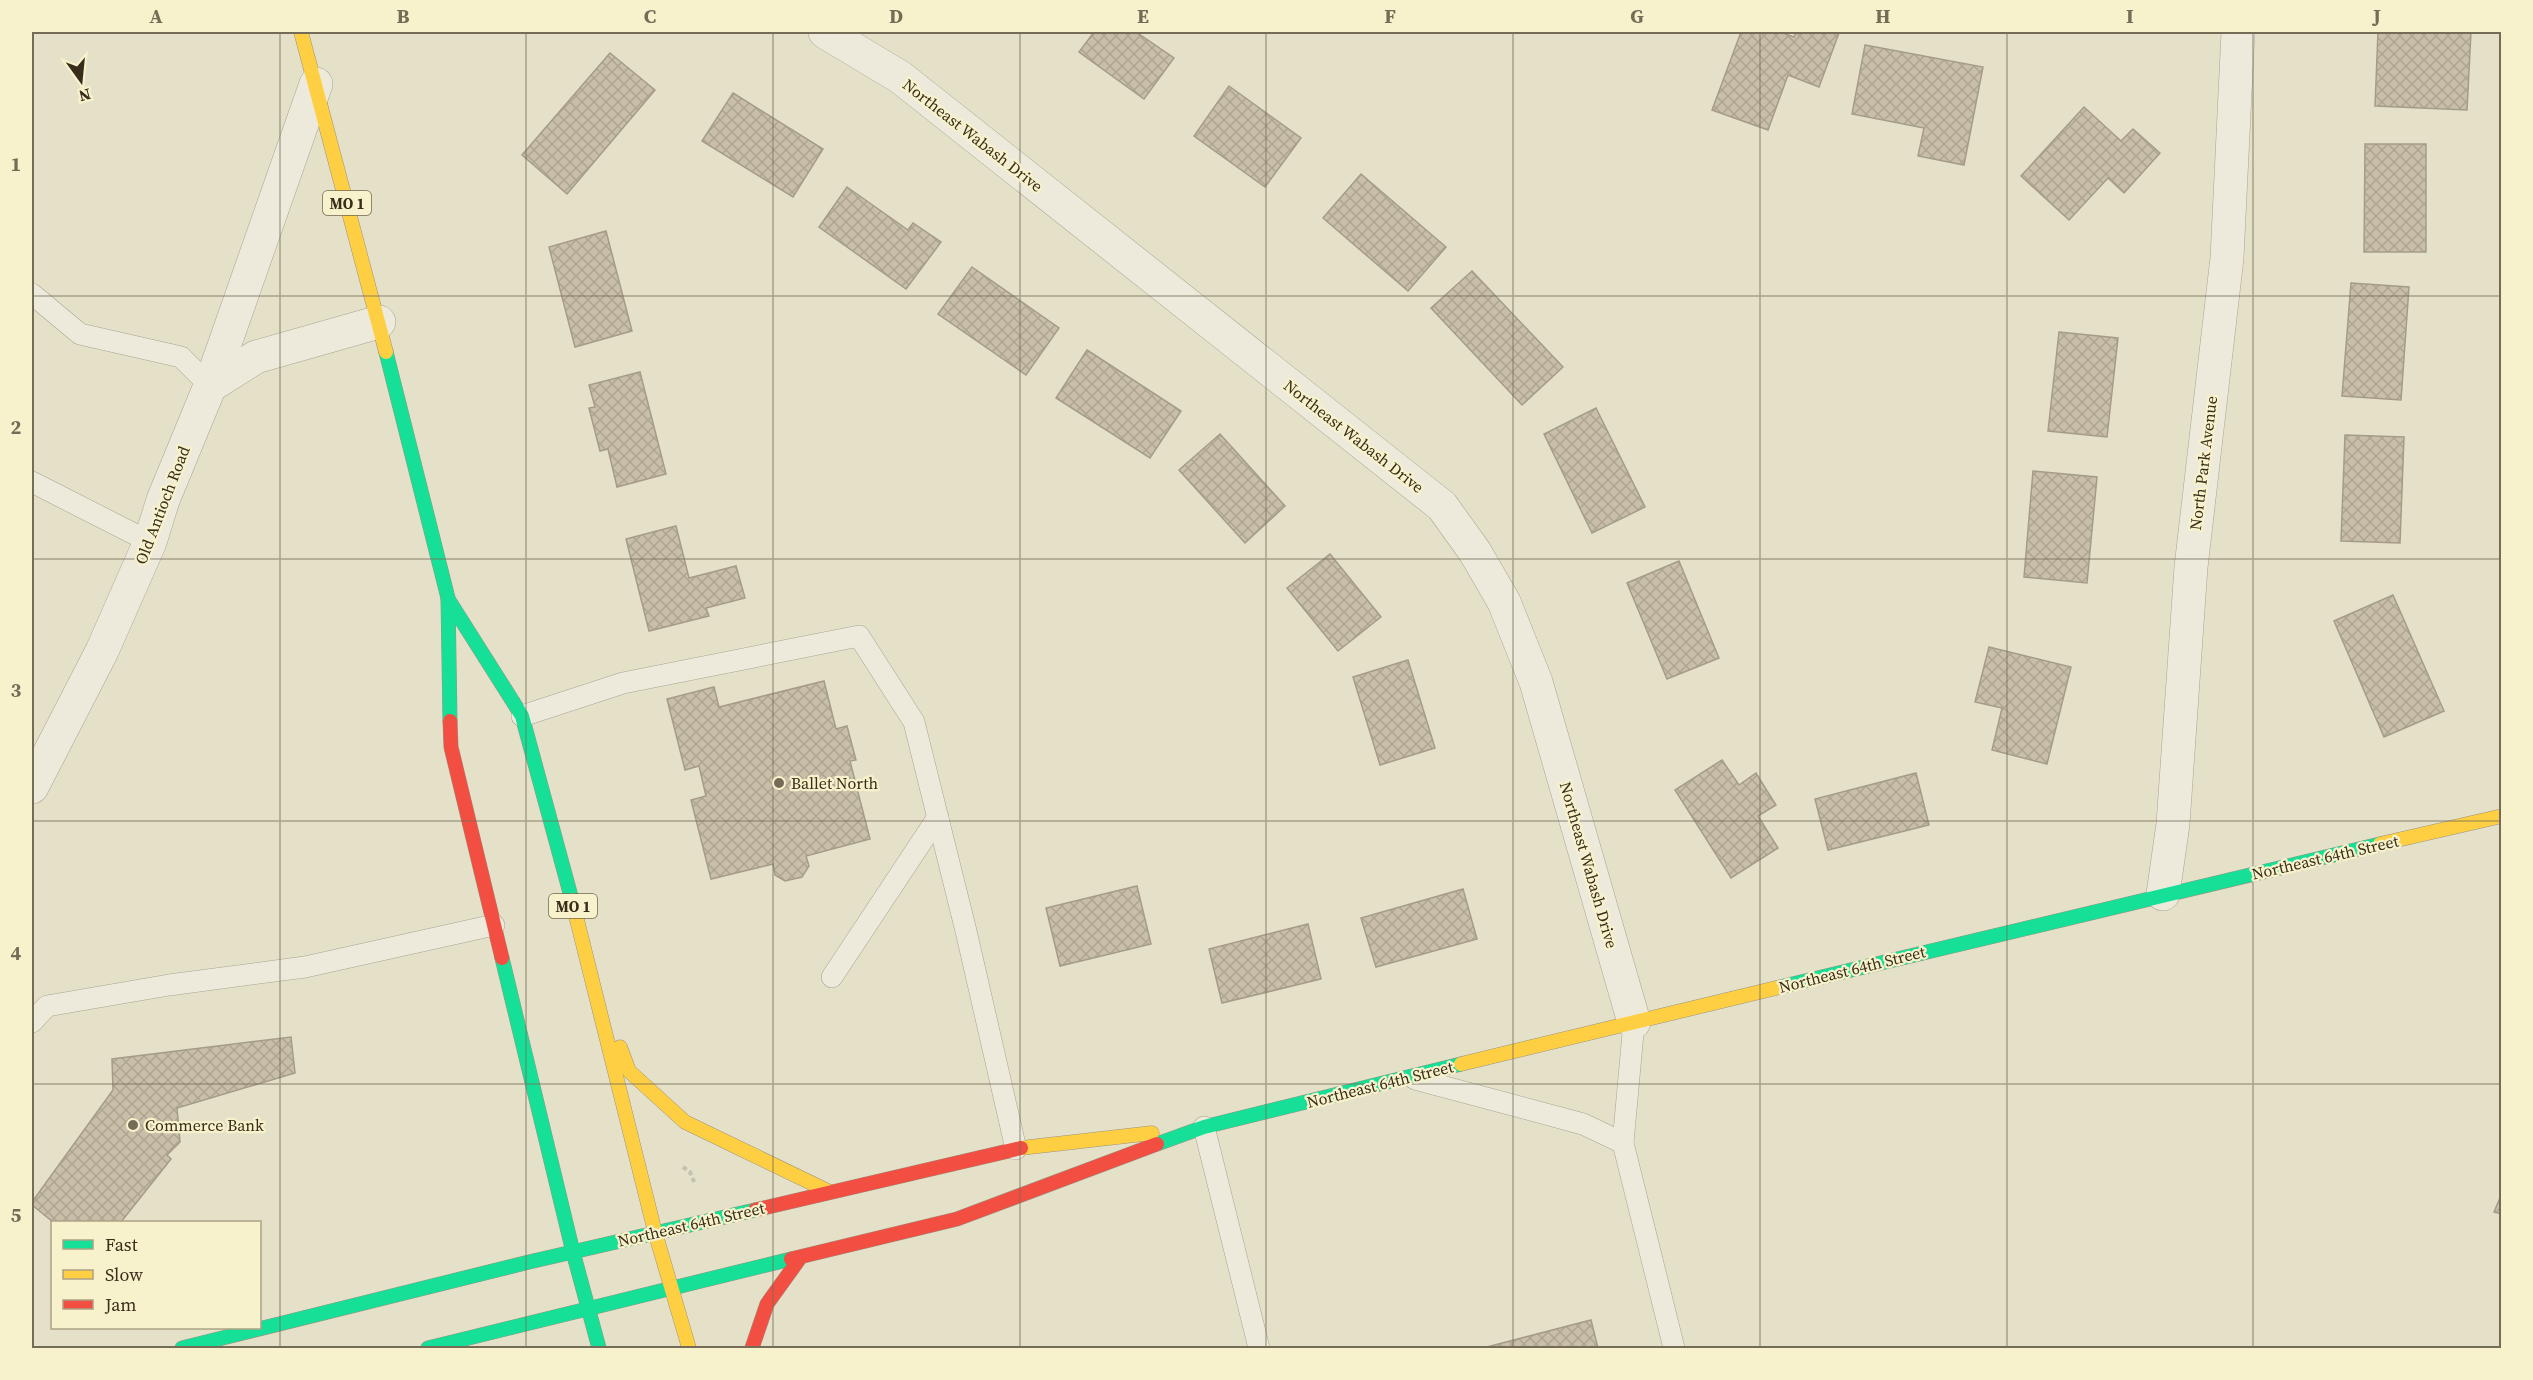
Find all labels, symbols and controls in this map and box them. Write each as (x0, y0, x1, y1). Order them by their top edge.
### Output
text: A (149, 2, 163, 30)
text: B (396, 2, 410, 30)
text: C (644, 2, 656, 30)
text: D (889, 2, 903, 30)
text: E (1137, 2, 1149, 30)
text: F (1384, 2, 1396, 30)
text: G (1630, 2, 1644, 30)
text: H (1875, 2, 1891, 30)
text: I (2126, 2, 2134, 30)
text: J (2371, 2, 2381, 30)
north arrow (51, 51, 111, 111)
street label: Northeast Wabash Drive (898, 73, 1048, 197)
text: N (76, 83, 93, 108)
text: 1 (11, 150, 21, 178)
road number: MO 1 (323, 191, 371, 215)
street label: Northeast Wabash Drive (1279, 374, 1429, 498)
street label: North Park Avenue (2184, 395, 2222, 531)
text: 2 (11, 413, 22, 441)
street label: Old Antioch Road (129, 443, 195, 567)
text: 3 (11, 676, 22, 704)
place label: Ballet North (791, 772, 878, 794)
marker: Ballet North (772, 776, 786, 790)
street label: Northeast Wabash Drive (1555, 779, 1623, 951)
street label: Northeast 64th Street (2249, 829, 2401, 885)
road number: MO 1 (549, 894, 597, 918)
text: 4 (11, 939, 22, 967)
street label: Northeast 64th Street (1776, 940, 1928, 998)
street label: Northeast 64th Street (1304, 1055, 1456, 1113)
place label: Commerce Bank (145, 1114, 264, 1136)
marker: Commerce Bank (126, 1118, 140, 1132)
street label: Northeast 64th Street (615, 1196, 767, 1252)
text: 5 (11, 1201, 22, 1229)
legend (51, 1221, 261, 1329)
text: Fast (105, 1232, 138, 1257)
text: Slow (105, 1262, 143, 1287)
text: Jam (104, 1292, 137, 1317)

